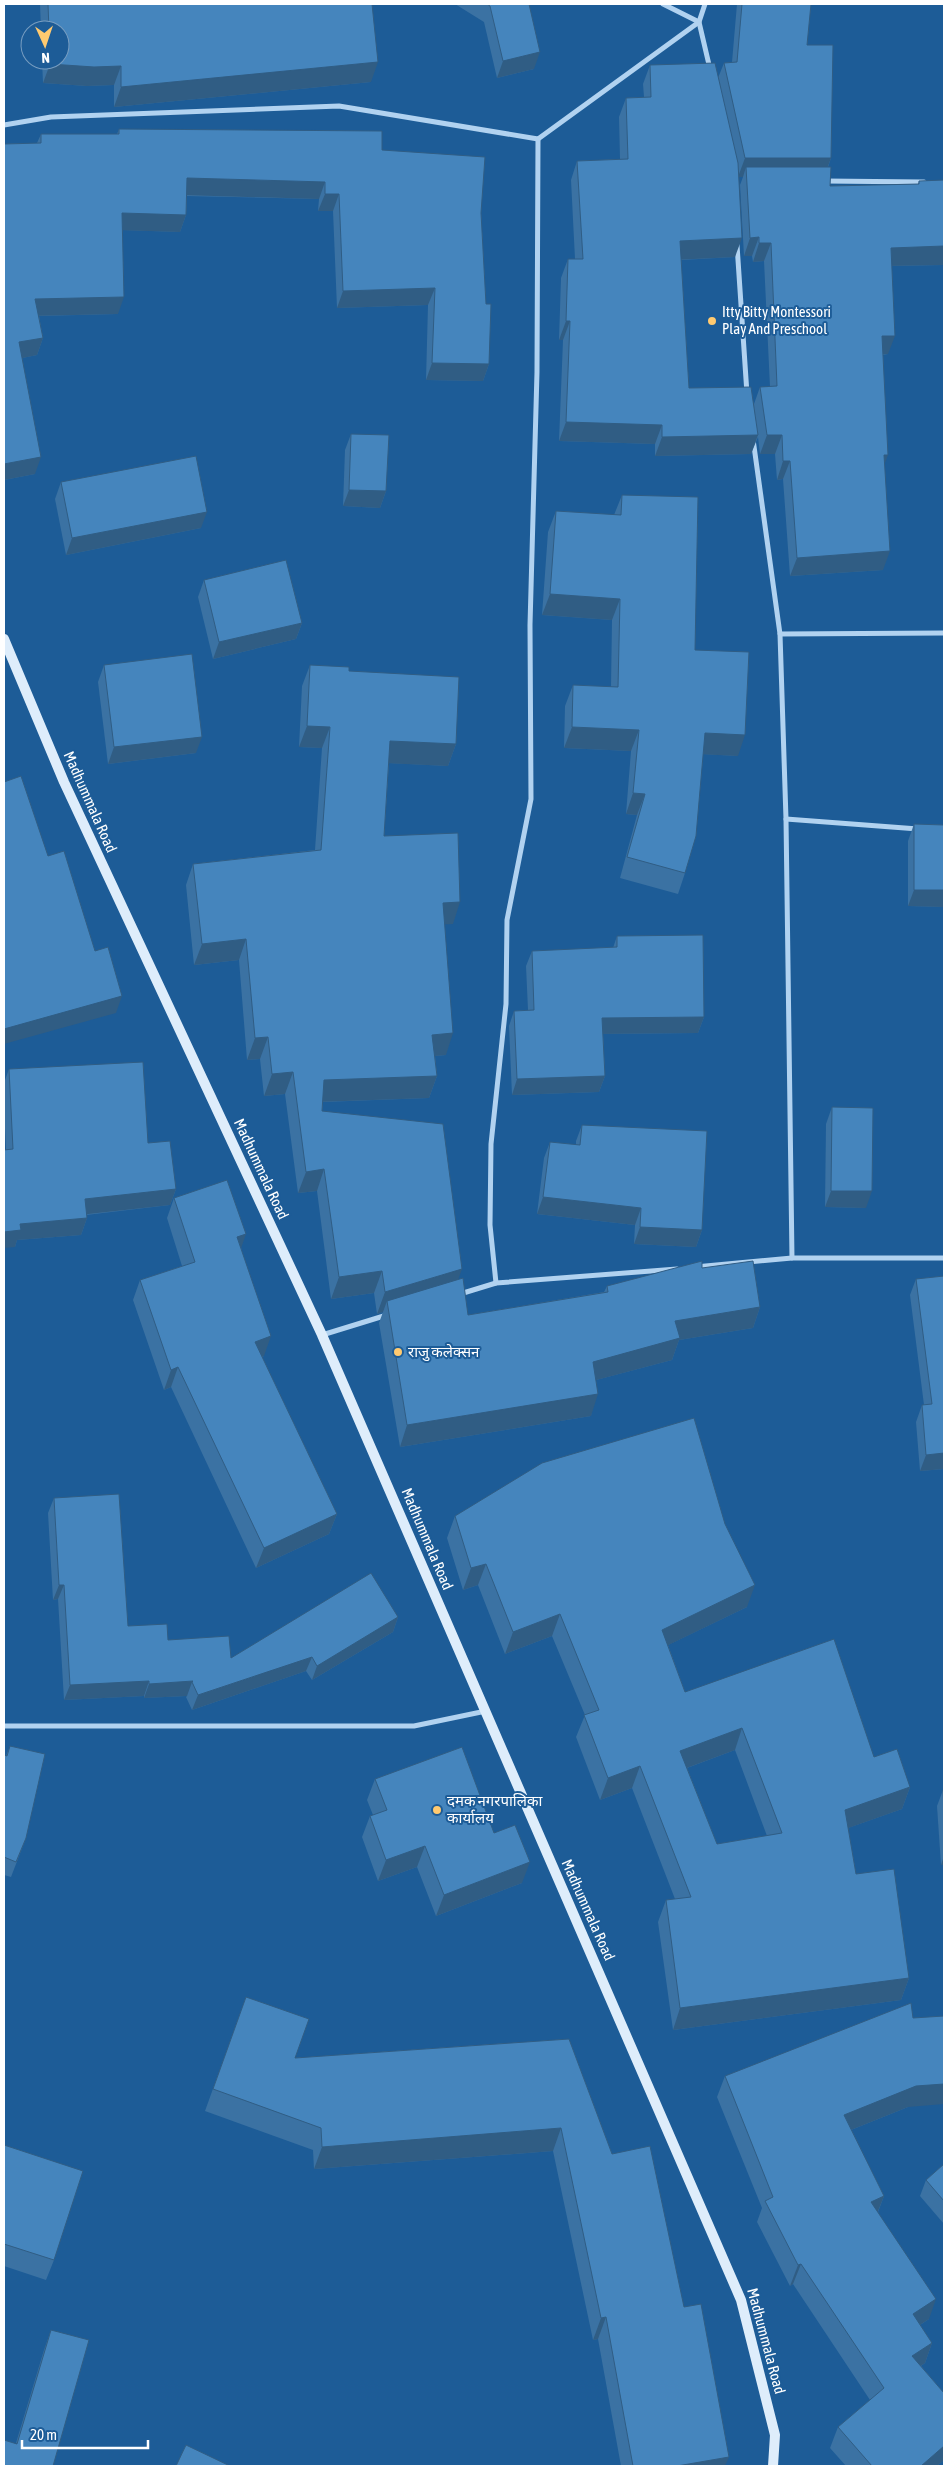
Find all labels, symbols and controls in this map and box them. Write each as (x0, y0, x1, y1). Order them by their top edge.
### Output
north arrow (20, 20, 70, 70)
text: N (41, 50, 50, 66)
place label: Itty Bitty Montessori Play And Preschool (722, 303, 831, 337)
marker: Itty Bitty Montessori Play And Preschool (706, 315, 718, 327)
street label: Madhummala Road (61, 749, 120, 855)
street label: Madhummala Road (231, 1116, 292, 1222)
place label: राजु कलेक्सन (408, 1343, 480, 1362)
marker: राजु कलेक्सन (392, 1346, 404, 1358)
street label: Madhummala Road (398, 1485, 457, 1592)
place label: दमक नगरपालिका कार्यालय (447, 1792, 543, 1826)
marker: दमक नगरपालिका कार्यालय (431, 1804, 443, 1816)
street label: Madhummala Road (559, 1857, 618, 1963)
street label: Madhummala Road (744, 2286, 789, 2396)
scale bar (22, 2418, 149, 2450)
text: 20 m (30, 2426, 57, 2443)

